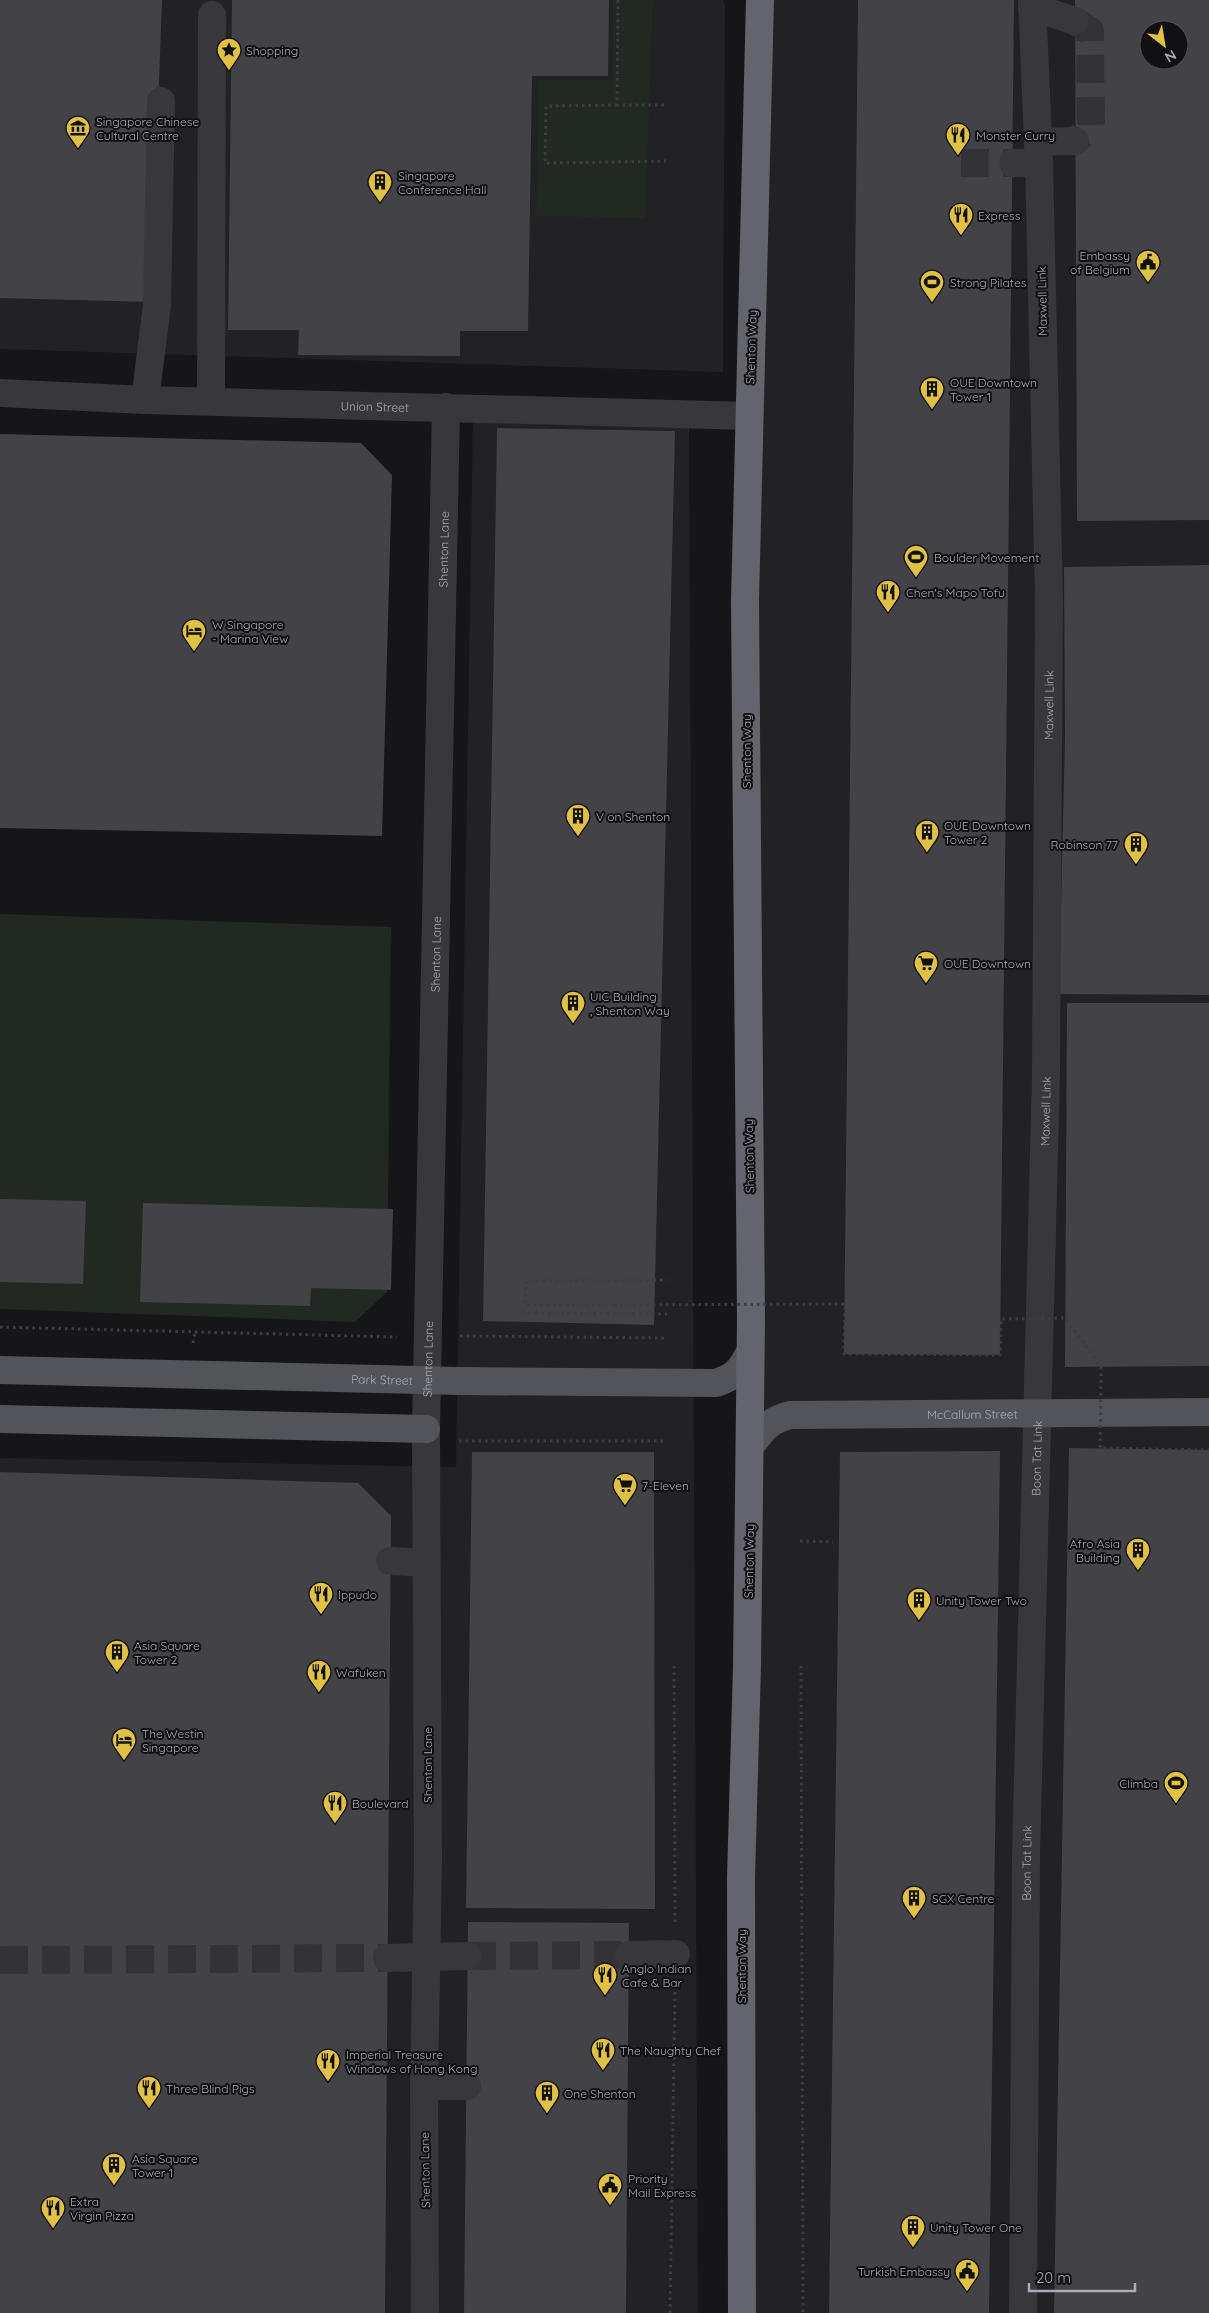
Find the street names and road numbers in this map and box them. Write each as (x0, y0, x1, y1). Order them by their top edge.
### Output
street label: Maxwell Link (1034, 266, 1050, 336)
street label: Shenton Way (742, 310, 760, 384)
street label: Union Street (340, 398, 409, 414)
street label: Shenton Lane (435, 511, 451, 587)
street label: Maxwell Link (1041, 670, 1056, 740)
street label: Shenton Way (739, 714, 754, 788)
street label: Shenton Lane (427, 916, 444, 992)
street label: Maxwell Link (1037, 1076, 1053, 1146)
street label: Shenton Way (741, 1119, 757, 1193)
street label: Shenton Lane (419, 1321, 436, 1397)
street label: Park Street (351, 1371, 413, 1387)
street label: McCallum Street (927, 1406, 1018, 1422)
street label: Boon Tat Link (1028, 1420, 1045, 1496)
street label: Shenton Way (741, 1524, 757, 1598)
street label: Shenton Lane (420, 1727, 435, 1803)
street label: Boon Tat Link (1018, 1825, 1034, 1901)
street label: Shenton Way (734, 1929, 749, 2003)
street label: Shenton Lane (417, 2132, 433, 2208)

